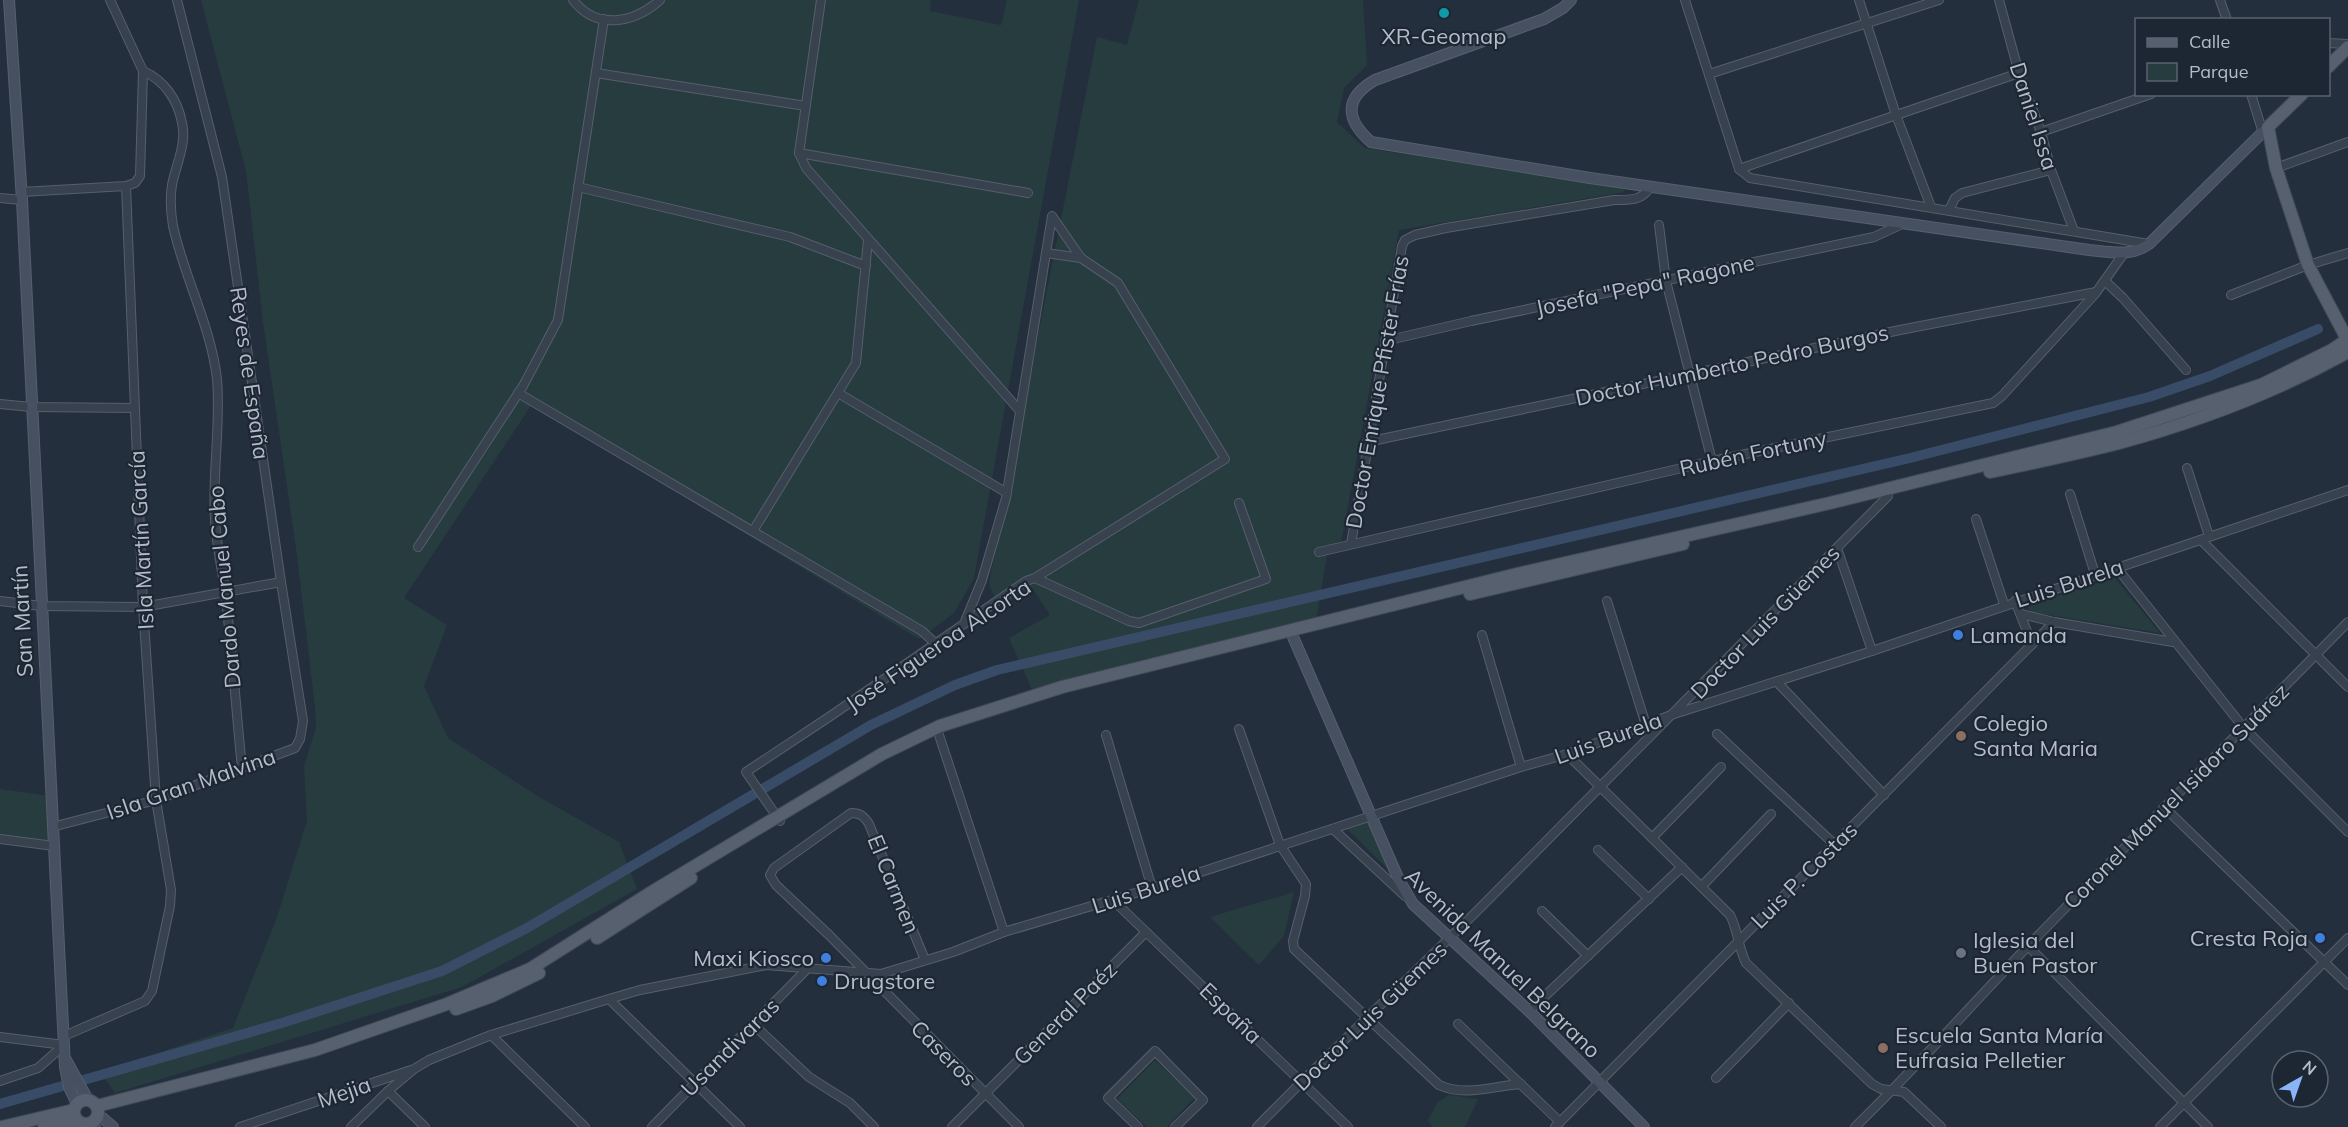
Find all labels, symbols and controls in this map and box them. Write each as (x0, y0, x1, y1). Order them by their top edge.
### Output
marker: XR-Geomap (1437, 6, 1451, 20)
legend (2135, 18, 2330, 96)
place label: XR-Geomap (1382, 22, 1506, 50)
text: Calle (2189, 30, 2230, 53)
street label: Daniel Issa (2003, 59, 2065, 173)
text: Parque (2189, 60, 2248, 83)
street label: Josefa "Pepa" Ragone (1533, 248, 1757, 322)
street label: Doctor Enrique Pfister Frías (1339, 253, 1415, 531)
street label: Reyes de España (224, 285, 276, 461)
street label: Doctor Humberto Pedro Burgos (1573, 318, 1891, 412)
street label: Rubén Fortuny (1677, 424, 1829, 482)
street label: Isla Martín García (122, 450, 160, 630)
street label: Dardo Manuel Cabo (201, 485, 247, 689)
street label: Doctor Luis Güemes (1684, 539, 1846, 705)
street label: Luis Burela (2011, 552, 2127, 614)
street label: San Martín (5, 564, 39, 678)
street label: José Figueroa Alcorta (840, 573, 1036, 717)
place label: Lamanda (1970, 621, 2067, 649)
marker: Lamanda (1951, 628, 1965, 642)
street label: Coronel Manuel Isidoro Suárez (2057, 677, 2295, 915)
street label: Luis Burela (1550, 706, 1666, 770)
place label: Colegio Santa Maria (1973, 709, 2098, 762)
marker: Colegio Santa Maria (1954, 729, 1968, 743)
street label: Isla Gran Malvina (103, 742, 279, 826)
street label: Luis P. Costas (1745, 816, 1863, 934)
street label: El Carmen (862, 831, 926, 937)
street label: Luis Burela (1088, 858, 1204, 920)
street label: Avenida Manuel Belgrano (1399, 862, 1607, 1064)
place label: Cresta Roja (2190, 924, 2308, 952)
place label: Iglesia del Buen Pastor (1973, 926, 2097, 979)
marker: Cresta Roja (2313, 931, 2327, 945)
street label: Doctor Luis Güemes (1287, 935, 1453, 1097)
place label: Maxi Kiosco (693, 944, 814, 972)
marker: Iglesia del Buen Pastor (1954, 946, 1968, 960)
marker: Maxi Kiosco (819, 951, 833, 965)
street label: General Paéz (1007, 955, 1123, 1071)
place label: Drugstore (834, 967, 935, 995)
marker: Drugstore (815, 974, 829, 988)
street label: España (1194, 976, 1268, 1050)
street label: Usandivaras (675, 992, 785, 1102)
street label: Caseros (905, 1014, 983, 1092)
place label: Escuela Santa María Eufrasia Pelletier (1895, 1021, 2103, 1074)
marker: Escuela Santa María Eufrasia Pelletier (1876, 1041, 1890, 1055)
north arrow (2270, 1049, 2330, 1109)
text: N (2299, 1056, 2321, 1079)
street label: Mejia (314, 1070, 374, 1114)

